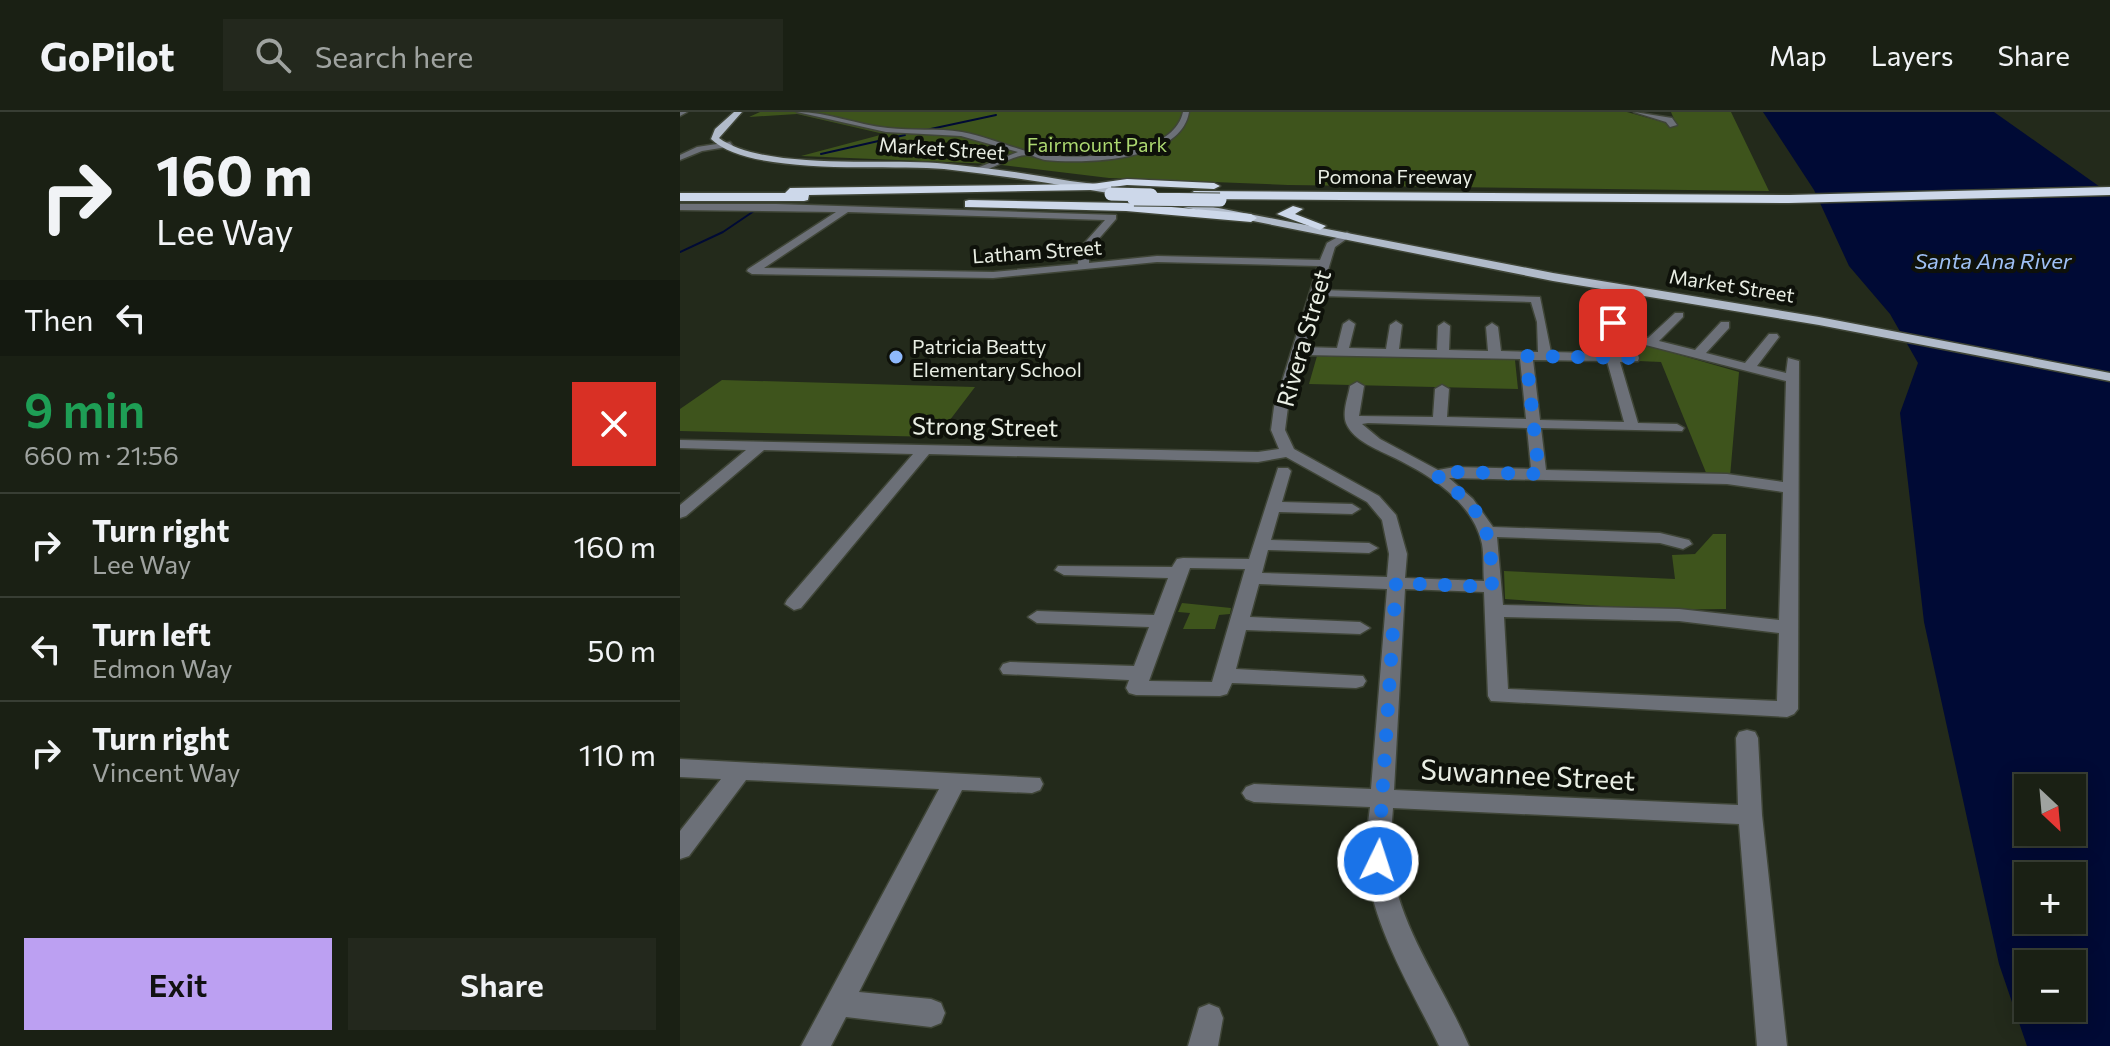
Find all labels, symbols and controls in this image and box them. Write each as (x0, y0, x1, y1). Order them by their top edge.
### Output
search box (223, 19, 783, 91)
text: GoPilot (40, 32, 175, 79)
icon: search (251, 33, 295, 77)
text: Search here (315, 37, 473, 74)
text: Map (1769, 38, 1827, 72)
text: Layers (1871, 38, 1953, 72)
text: Share (1997, 38, 2070, 72)
street label: Market Street (878, 132, 1006, 164)
park label: Fairmount Park (1027, 132, 1167, 156)
text: 160 m (156, 139, 313, 208)
icon: right (24, 144, 128, 248)
street label: Pomona Freeway (1317, 164, 1473, 188)
text: Lee Way (156, 208, 293, 252)
street label: Latham Street (971, 235, 1103, 267)
water label: Santa Ana River (1914, 247, 2073, 274)
street label: Market Street (1668, 263, 1796, 307)
street label: Rivera Street (1270, 266, 1336, 410)
pin (1579, 289, 1647, 357)
icon: left (109, 296, 153, 340)
text: Then (24, 300, 93, 337)
icon: arrive (1591, 301, 1635, 345)
place label: Patricia Beatty Elementary School (912, 334, 1082, 381)
marker: Patricia Beatty Elementary School (887, 348, 905, 366)
text: 9 min (24, 379, 145, 438)
button: close (572, 382, 656, 466)
street label: Strong Street (912, 410, 1059, 442)
text: 660 m · 21:56 (24, 439, 179, 470)
text: Turn right (92, 511, 229, 548)
icon: right (24, 523, 68, 567)
text: 160 m (573, 527, 656, 564)
text: Lee Way (92, 548, 191, 579)
text: Turn left (92, 615, 211, 652)
icon: left (24, 627, 68, 671)
text: 50 m (587, 631, 656, 668)
text: Edmon Way (92, 652, 232, 683)
text: Turn right (92, 719, 229, 756)
icon: right (24, 731, 68, 775)
text: 110 m (579, 735, 656, 772)
street label: Suwannee Street (1420, 751, 1636, 797)
text: Vincent Way (92, 756, 240, 787)
north arrow (2014, 774, 2086, 846)
map controls (2014, 774, 2086, 1022)
position arrow (1336, 819, 1420, 903)
button: + (2014, 862, 2086, 934)
button: Exit (24, 938, 332, 1030)
button: Share (348, 938, 656, 1030)
button: − (2014, 950, 2086, 1022)

